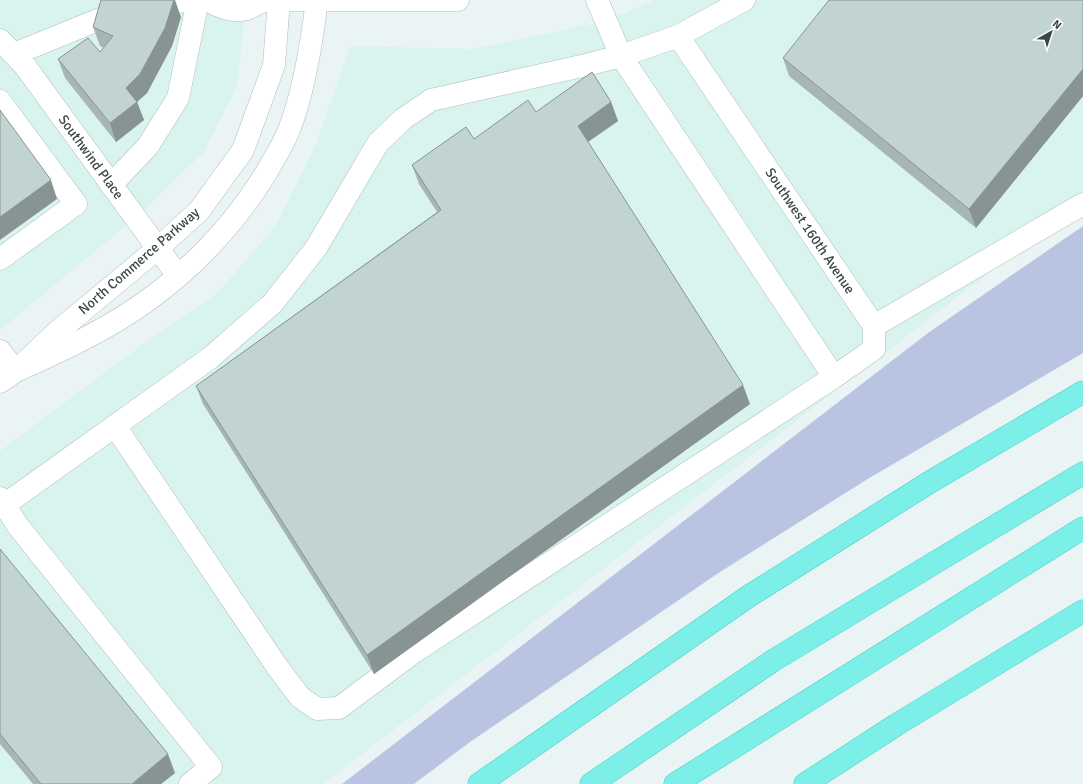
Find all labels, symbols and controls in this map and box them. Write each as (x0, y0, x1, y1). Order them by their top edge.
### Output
north arrow (1031, 12, 1071, 52)
text: N (1050, 17, 1064, 32)
street label: Southwind Place (55, 112, 127, 202)
street label: Southwest 160th Avenue (762, 165, 858, 297)
street label: North Commerce Parkway (75, 204, 203, 318)

